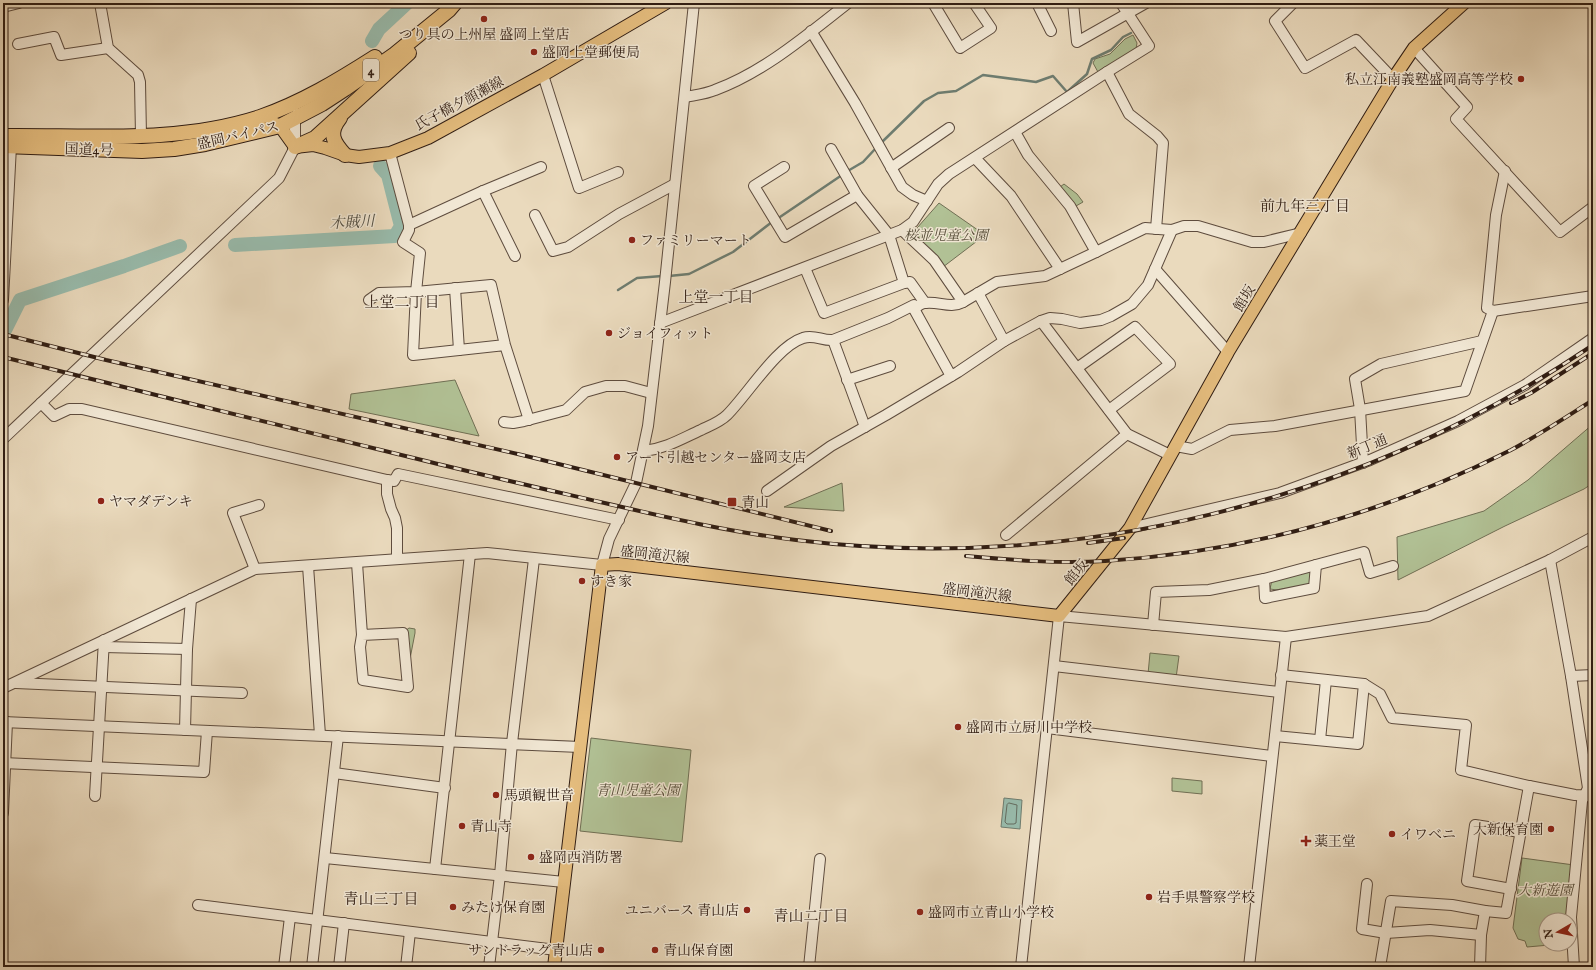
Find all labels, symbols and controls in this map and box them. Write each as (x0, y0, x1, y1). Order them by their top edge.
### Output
marker: つり具の上州屋 盛岡上堂店 (479, 14, 489, 24)
place label: つり具の上州屋 盛岡上堂店 (398, 26, 570, 44)
place label: 盛岡上堂郵便局 (542, 44, 640, 62)
marker: 盛岡上堂郵便局 (529, 47, 539, 57)
road number: 4 (363, 59, 379, 81)
place label: 私立江南義塾盛岡高等学校 (1345, 71, 1513, 89)
street label: 氏子橋夕顔瀬線 (412, 73, 507, 135)
marker: 私立江南義塾盛岡高等学校 (1516, 74, 1526, 84)
street label: 盛岡バイパス (195, 118, 281, 154)
street label: 国道4号 (64, 140, 114, 160)
district label: 前九年三丁目 (1260, 197, 1350, 216)
water label: 木賊川 (329, 212, 377, 233)
park label: 桜並児童公園 (904, 227, 990, 245)
place label: ファミリーマート (640, 232, 752, 250)
marker: ファミリーマート (627, 235, 637, 245)
street label: 館坂 (1230, 282, 1260, 315)
district label: 上堂一丁目 (678, 288, 754, 307)
district label: 上堂二丁目 (364, 293, 440, 312)
place label: ジョイフィット (617, 325, 713, 343)
marker: ジョイフィット (604, 328, 614, 338)
street label: 新丁通 (1345, 431, 1390, 463)
place label: アート引越センター盛岡支店 (625, 449, 806, 467)
marker: アート引越センター盛岡支店 (612, 452, 622, 462)
place label: ヤマダデンキ (109, 493, 193, 511)
place label: 青山 (741, 494, 769, 512)
marker: ヤマダデンキ (96, 496, 106, 506)
marker: 青山 (726, 496, 738, 508)
street label: 盛岡滝沢線 (619, 542, 691, 568)
street label: 館坂 (1061, 556, 1093, 589)
place label: すき家 (590, 573, 632, 591)
marker: すき家 (577, 576, 587, 586)
street label: 盛岡滝沢線 (941, 580, 1013, 606)
place label: 盛岡市立厨川中学校 (966, 719, 1092, 737)
marker: 盛岡市立厨川中学校 (953, 722, 963, 732)
park label: 青山児童公園 (596, 782, 682, 800)
place label: 馬頭観世音 (504, 787, 574, 805)
marker: 馬頭観世音 (491, 790, 501, 800)
place label: 青山寺 (470, 818, 512, 836)
marker: 青山寺 (457, 821, 467, 831)
place label: 大新保育園 (1473, 821, 1543, 839)
marker: 大新保育園 (1546, 824, 1556, 834)
place label: イワベニ (1400, 826, 1456, 844)
marker: イワベニ (1387, 829, 1397, 839)
place label: 薬王堂 (1314, 833, 1356, 851)
marker: 薬王堂 (1301, 836, 1311, 846)
place label: 盛岡西消防署 (539, 849, 623, 867)
marker: 盛岡西消防署 (526, 852, 536, 862)
park label: 大新遊園 (1517, 882, 1575, 900)
place label: 岩手県警察学校 (1157, 889, 1255, 907)
district label: 青山三丁目 (343, 890, 419, 909)
marker: 岩手県警察学校 (1144, 892, 1154, 902)
place label: みたけ保育園 (461, 899, 545, 917)
marker: みたけ保育園 (448, 902, 458, 912)
place label: ユニバース 青山店 (625, 902, 739, 920)
place label: 盛岡市立青山小学校 (928, 904, 1054, 922)
marker: ユニバース 青山店 (742, 905, 752, 915)
district label: 青山二丁目 (773, 907, 849, 926)
marker: 盛岡市立青山小学校 (915, 907, 925, 917)
north arrow (1538, 912, 1578, 952)
text: N (1541, 927, 1557, 940)
place label: サンドラッグ青山店 (468, 942, 593, 960)
place label: 青山保育園 (663, 942, 733, 960)
marker: サンドラッグ青山店 (596, 945, 606, 955)
marker: 青山保育園 (650, 945, 660, 955)

